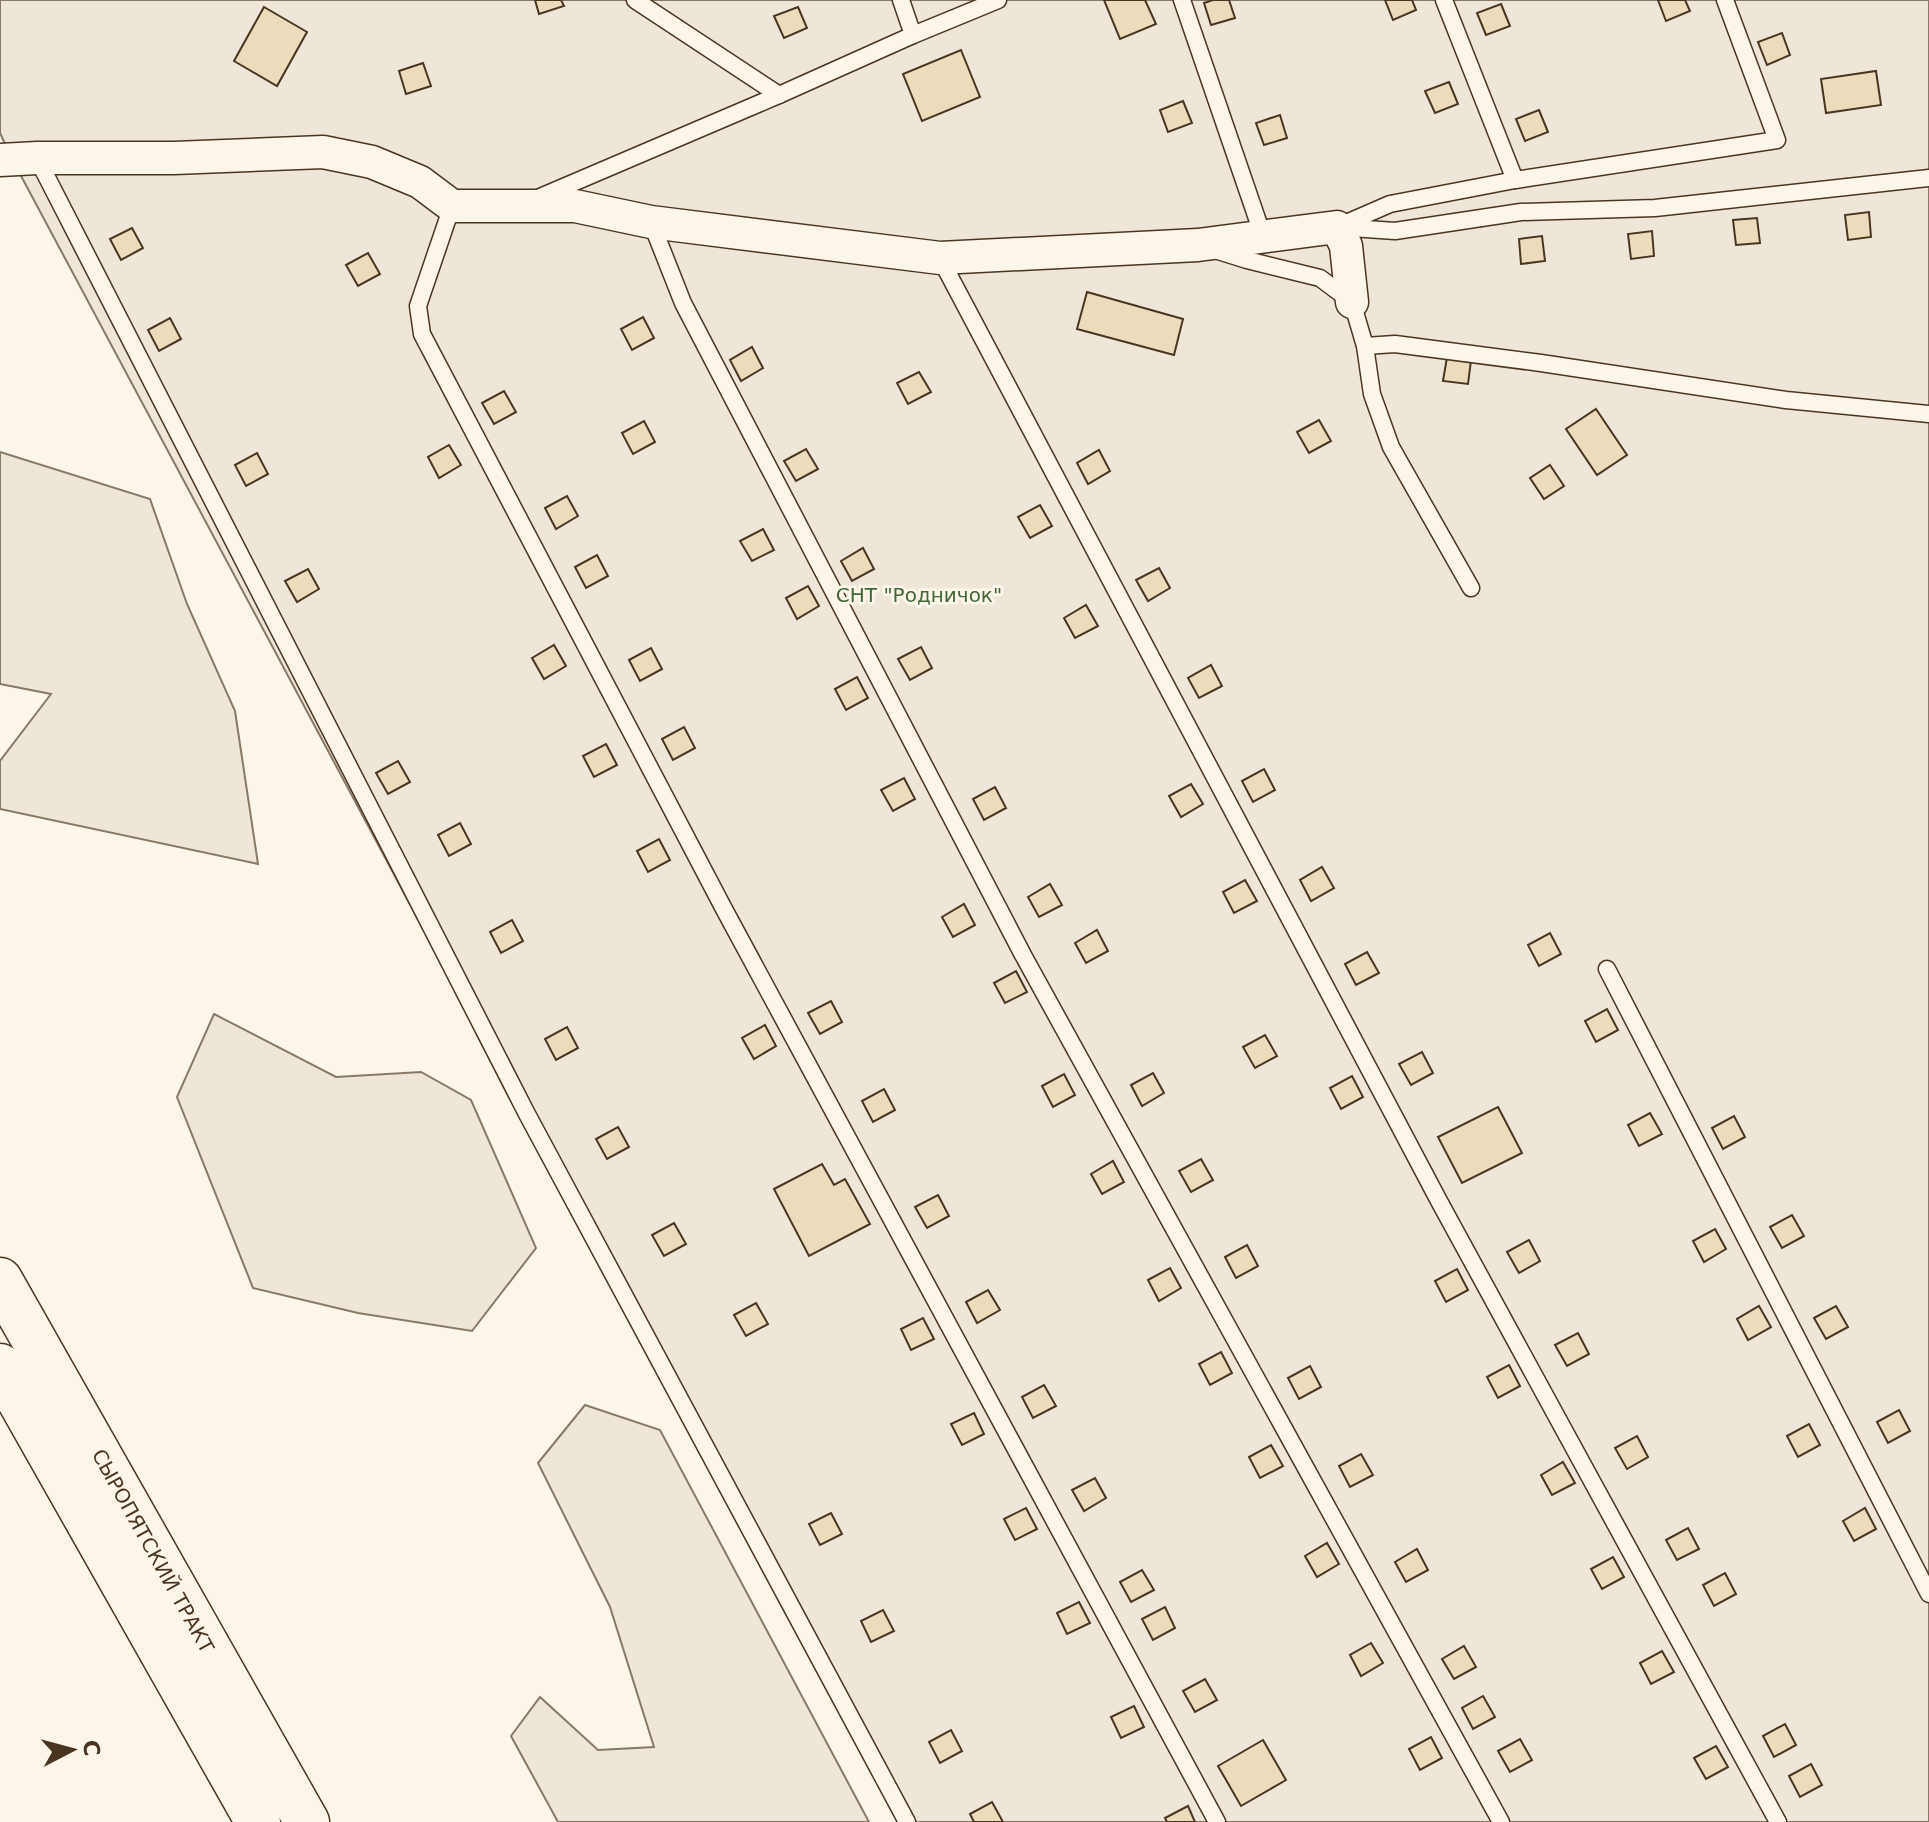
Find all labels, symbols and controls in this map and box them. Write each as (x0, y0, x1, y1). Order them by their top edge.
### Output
park label: СНТ "Родничок" (836, 583, 1002, 607)
street label: СЫРОПЯТСКИЙ ТРАКТ (87, 1445, 219, 1658)
north arrow (32, 1710, 112, 1790)
text: С (78, 1739, 105, 1757)

